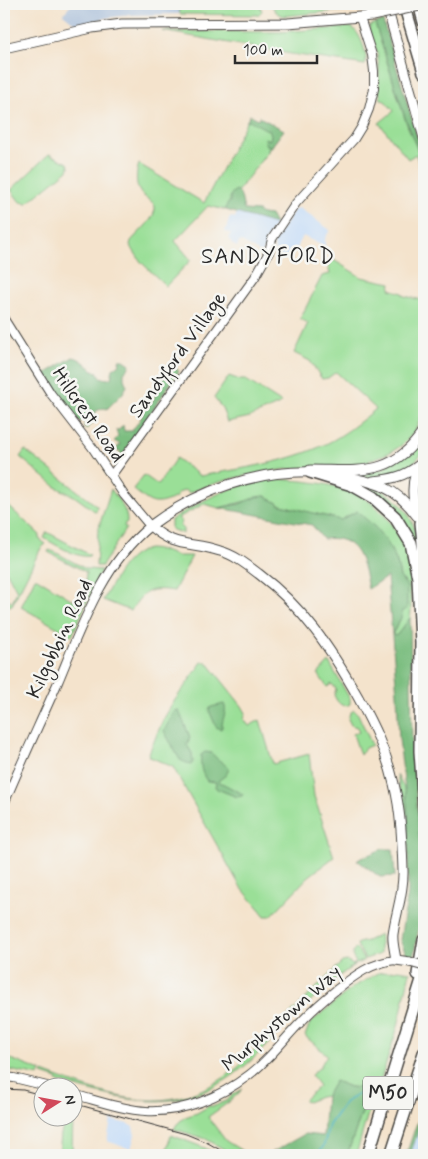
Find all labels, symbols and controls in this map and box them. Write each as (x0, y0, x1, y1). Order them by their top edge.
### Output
scale bar (235, 32, 318, 64)
text: 100 m (243, 41, 283, 61)
district label: SANDYFORD (201, 243, 335, 271)
street label: Sandyford Village (123, 286, 235, 425)
street label: Hillcrest Road (45, 362, 131, 468)
street label: Kilgobbin Road (21, 575, 100, 704)
street label: Murphystown Way (216, 959, 348, 1079)
north arrow (32, 1076, 82, 1126)
road number: M50 (363, 1076, 413, 1110)
text: N (60, 1093, 80, 1106)

